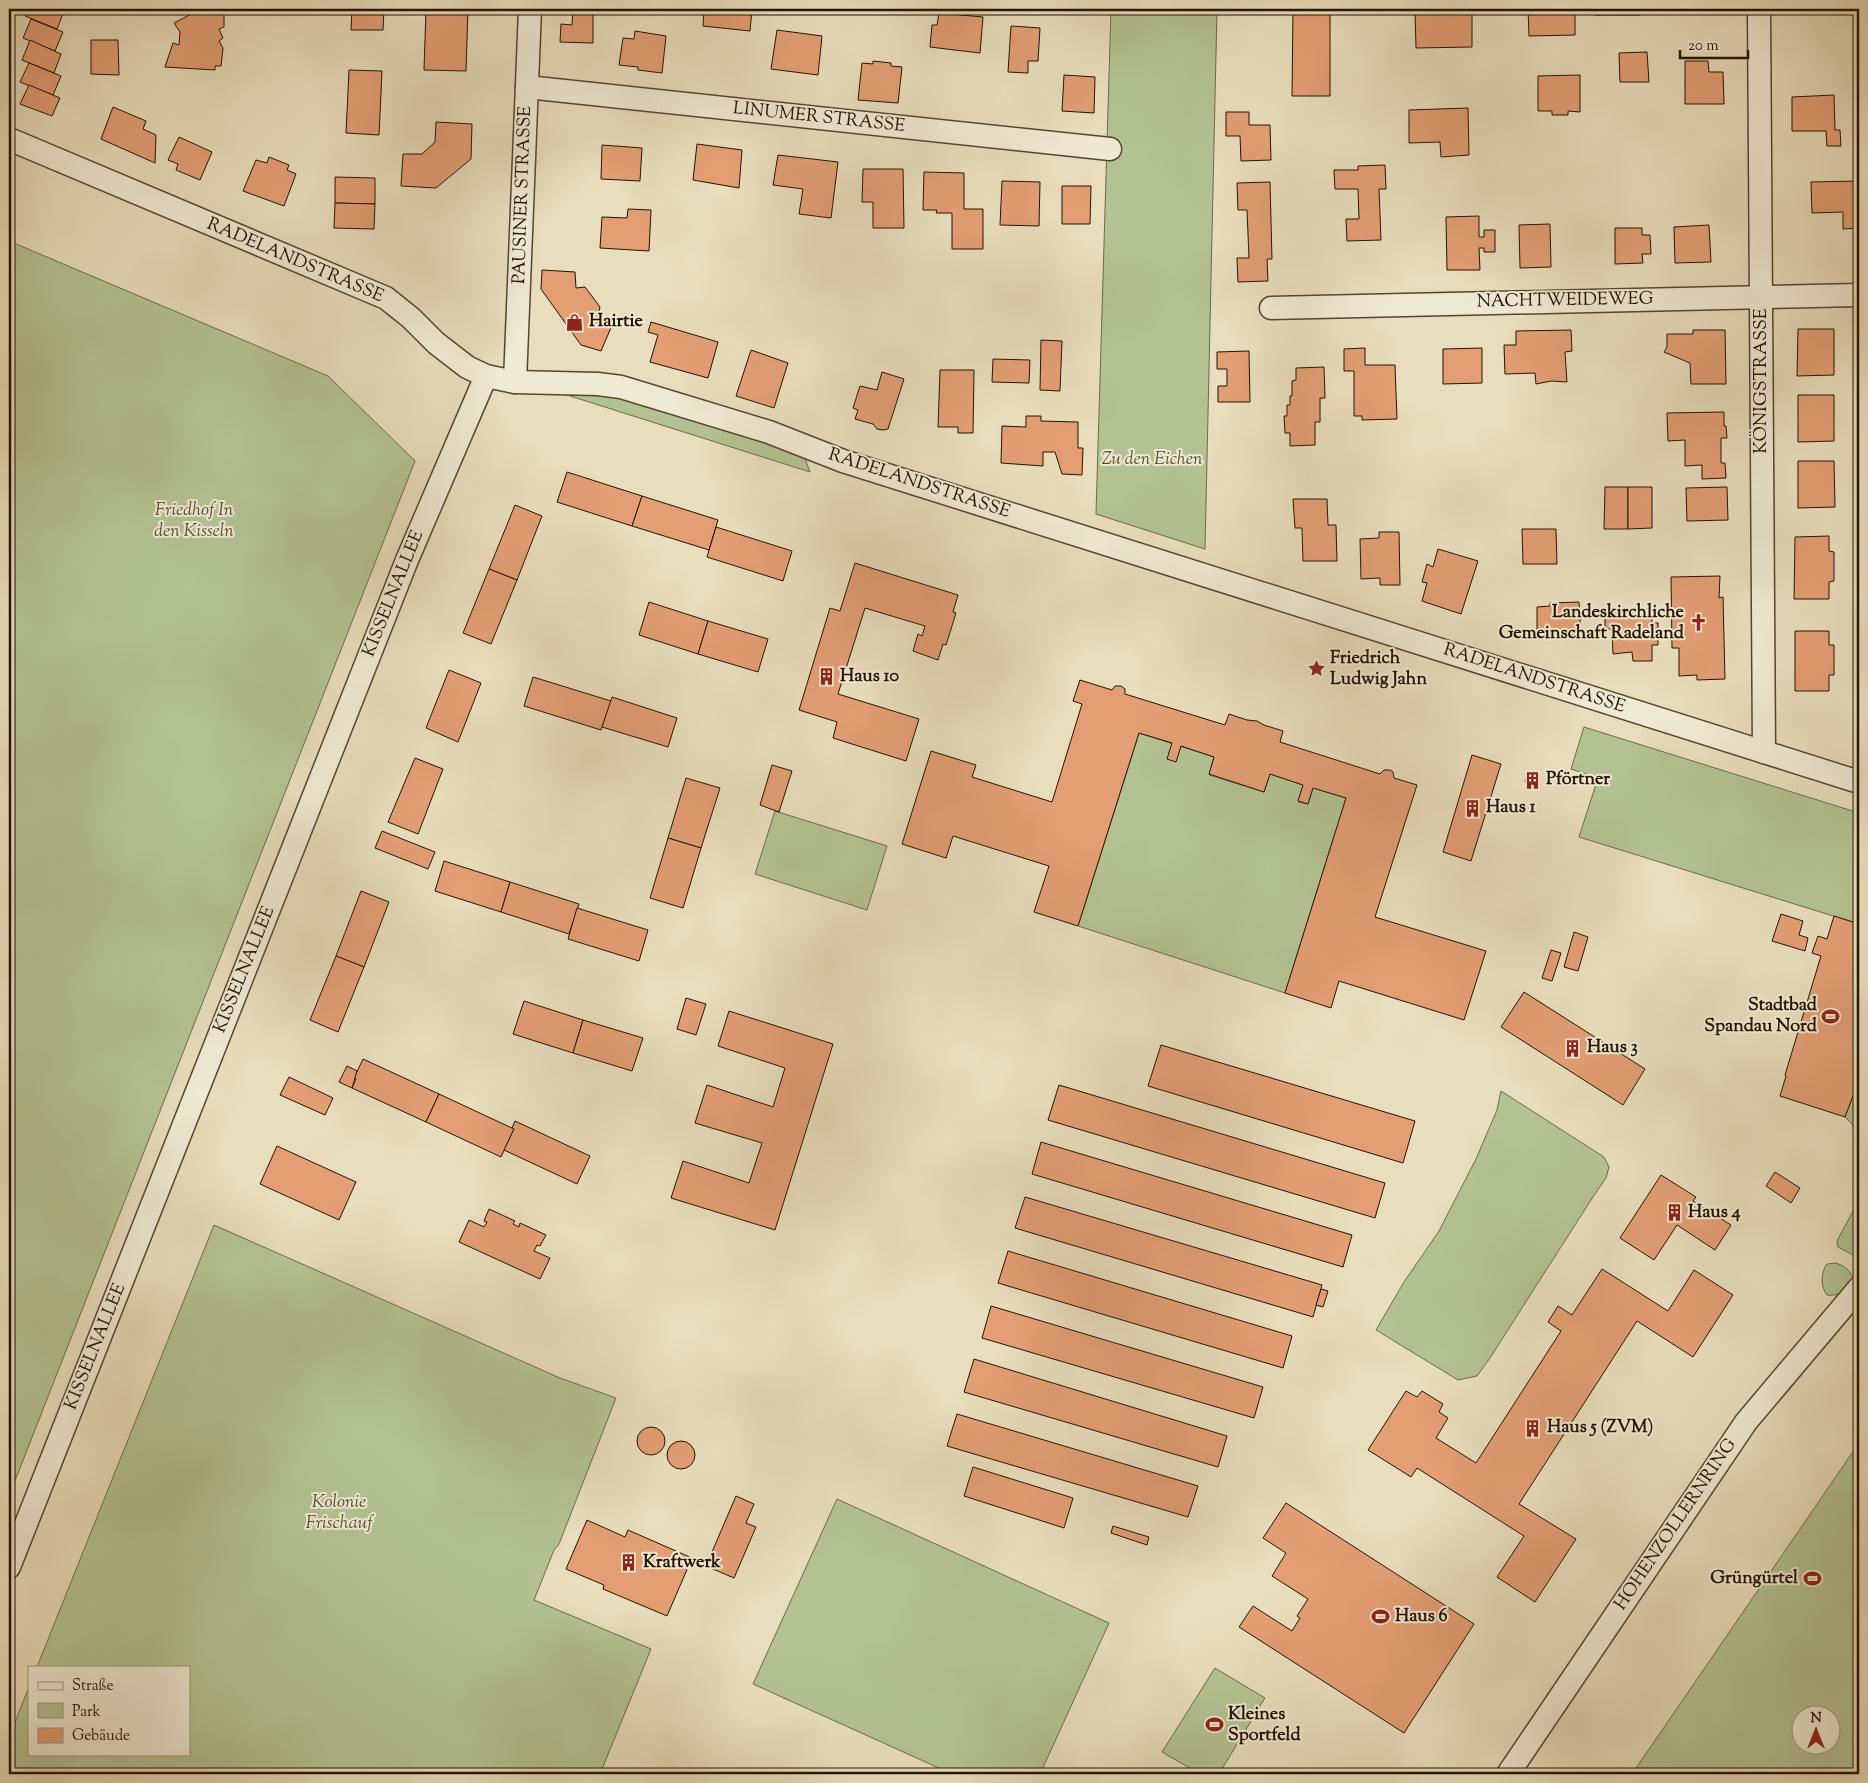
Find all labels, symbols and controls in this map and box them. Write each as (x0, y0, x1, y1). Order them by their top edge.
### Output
scale bar (1680, 28, 1748, 60)
text: 20 m (1688, 36, 1719, 57)
street label: LINUMER STRASSE (732, 96, 906, 140)
street label: PAUSINER STRASSE (507, 105, 539, 285)
street label: RADELANDSTRASSE (203, 212, 388, 310)
street label: NACHTWEIDEWEG (1476, 286, 1654, 316)
street label: KÖNIGSTRASSE (1749, 308, 1775, 454)
place label: Hairtie (589, 309, 643, 335)
shop icon: Hairtie (565, 312, 585, 332)
street label: RADELANDSTRASSE (825, 442, 1013, 526)
park label: Zu den Eichen (1101, 447, 1203, 473)
park label: Friedhof In den Kisseln (154, 498, 234, 545)
street label: KISSELNALLEE (357, 527, 431, 661)
place label: Landeskirchliche Gemeinschaft Radeland (1499, 600, 1685, 647)
church icon: Landeskirchliche Gemeinschaft Radeland (1688, 613, 1708, 633)
street label: RADELANDSTRASSE (1440, 637, 1628, 721)
place label: Friedrich Ludwig Jahn (1330, 646, 1427, 693)
place icon: Friedrich Ludwig Jahn (1306, 659, 1326, 679)
place label: Haus 10 (840, 664, 899, 690)
building icon: Haus 10 (816, 667, 836, 687)
place label: Pförtner (1546, 767, 1610, 793)
building icon: Pförtner (1522, 770, 1542, 790)
place label: Haus 1 (1486, 795, 1537, 821)
building icon: Haus 1 (1462, 798, 1482, 818)
street label: KISSELNALLEE (208, 903, 282, 1037)
place label: Stadtbad Spandau Nord (1704, 993, 1818, 1040)
sports icon: Stadtbad Spandau Nord (1821, 1006, 1841, 1026)
place label: Haus 3 (1587, 1035, 1638, 1061)
building icon: Haus 3 (1563, 1038, 1583, 1058)
place label: Haus 4 (1688, 1200, 1741, 1226)
building icon: Haus 4 (1664, 1203, 1684, 1223)
street label: KISSELNALLEE (59, 1280, 133, 1414)
place label: Haus 5 (ZVM) (1547, 1415, 1654, 1441)
building icon: Haus 5 (ZVM) (1523, 1418, 1543, 1438)
street label: HOHENZOLLERNRING (1609, 1434, 1744, 1616)
park label: Kolonie Frischauf (305, 1490, 374, 1537)
place label: Kraftwerk (643, 1550, 721, 1576)
building icon: Kraftwerk (619, 1553, 639, 1573)
place label: Grüngürtel (1710, 1566, 1799, 1592)
sports icon: Grüngürtel (1802, 1569, 1822, 1589)
place label: Haus 6 (1395, 1604, 1448, 1630)
sports icon: Haus 6 (1371, 1607, 1391, 1627)
legend (28, 1666, 190, 1756)
text: Straße (72, 1676, 114, 1697)
text: Park (72, 1702, 101, 1723)
place label: Kleines Sportfeld (1228, 1702, 1301, 1749)
north arrow (1790, 1706, 1840, 1756)
text: N (1810, 1709, 1822, 1729)
sports icon: Kleines Sportfeld (1204, 1715, 1224, 1735)
text: Gebäude (72, 1726, 130, 1747)

